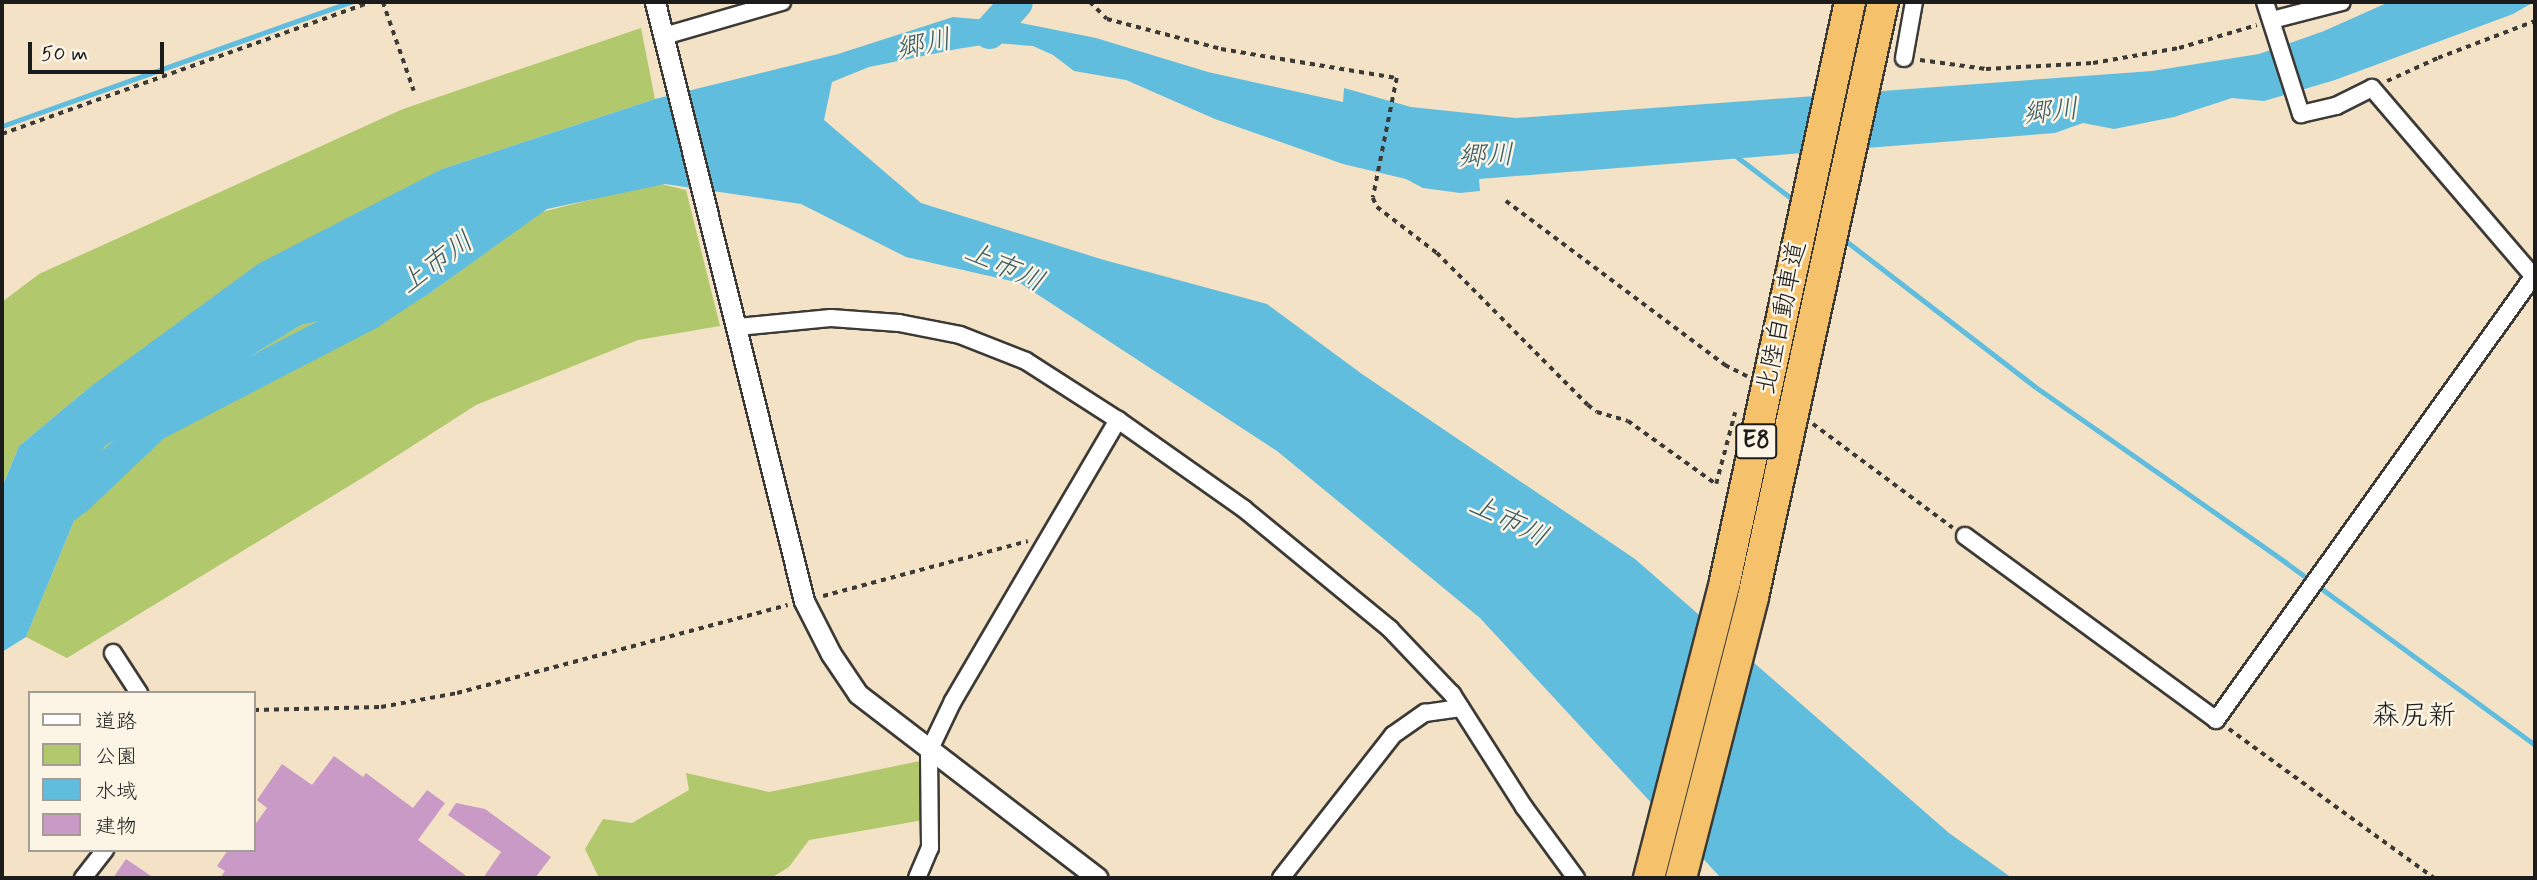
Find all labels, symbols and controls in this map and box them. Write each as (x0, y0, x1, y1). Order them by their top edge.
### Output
water label: 郷川 (893, 24, 955, 68)
scale bar (32, 28, 168, 72)
text: 50 m (41, 40, 88, 68)
water label: 郷川 (2021, 93, 2081, 133)
water label: 郷川 (1457, 139, 1515, 175)
water label: 上市川 (393, 226, 481, 302)
water label: 上市川 (959, 236, 1049, 300)
street label: 北陸自動車道 (1752, 238, 1814, 398)
road number: E8 (1735, 420, 1777, 462)
water label: 上市川 (1463, 488, 1553, 556)
legend (28, 691, 256, 852)
district label: 森尻新 (2372, 700, 2456, 734)
text: 道路 (95, 708, 137, 736)
text: 公園 (95, 743, 137, 771)
text: 水域 (95, 778, 137, 806)
text: 建物 (95, 813, 137, 841)

